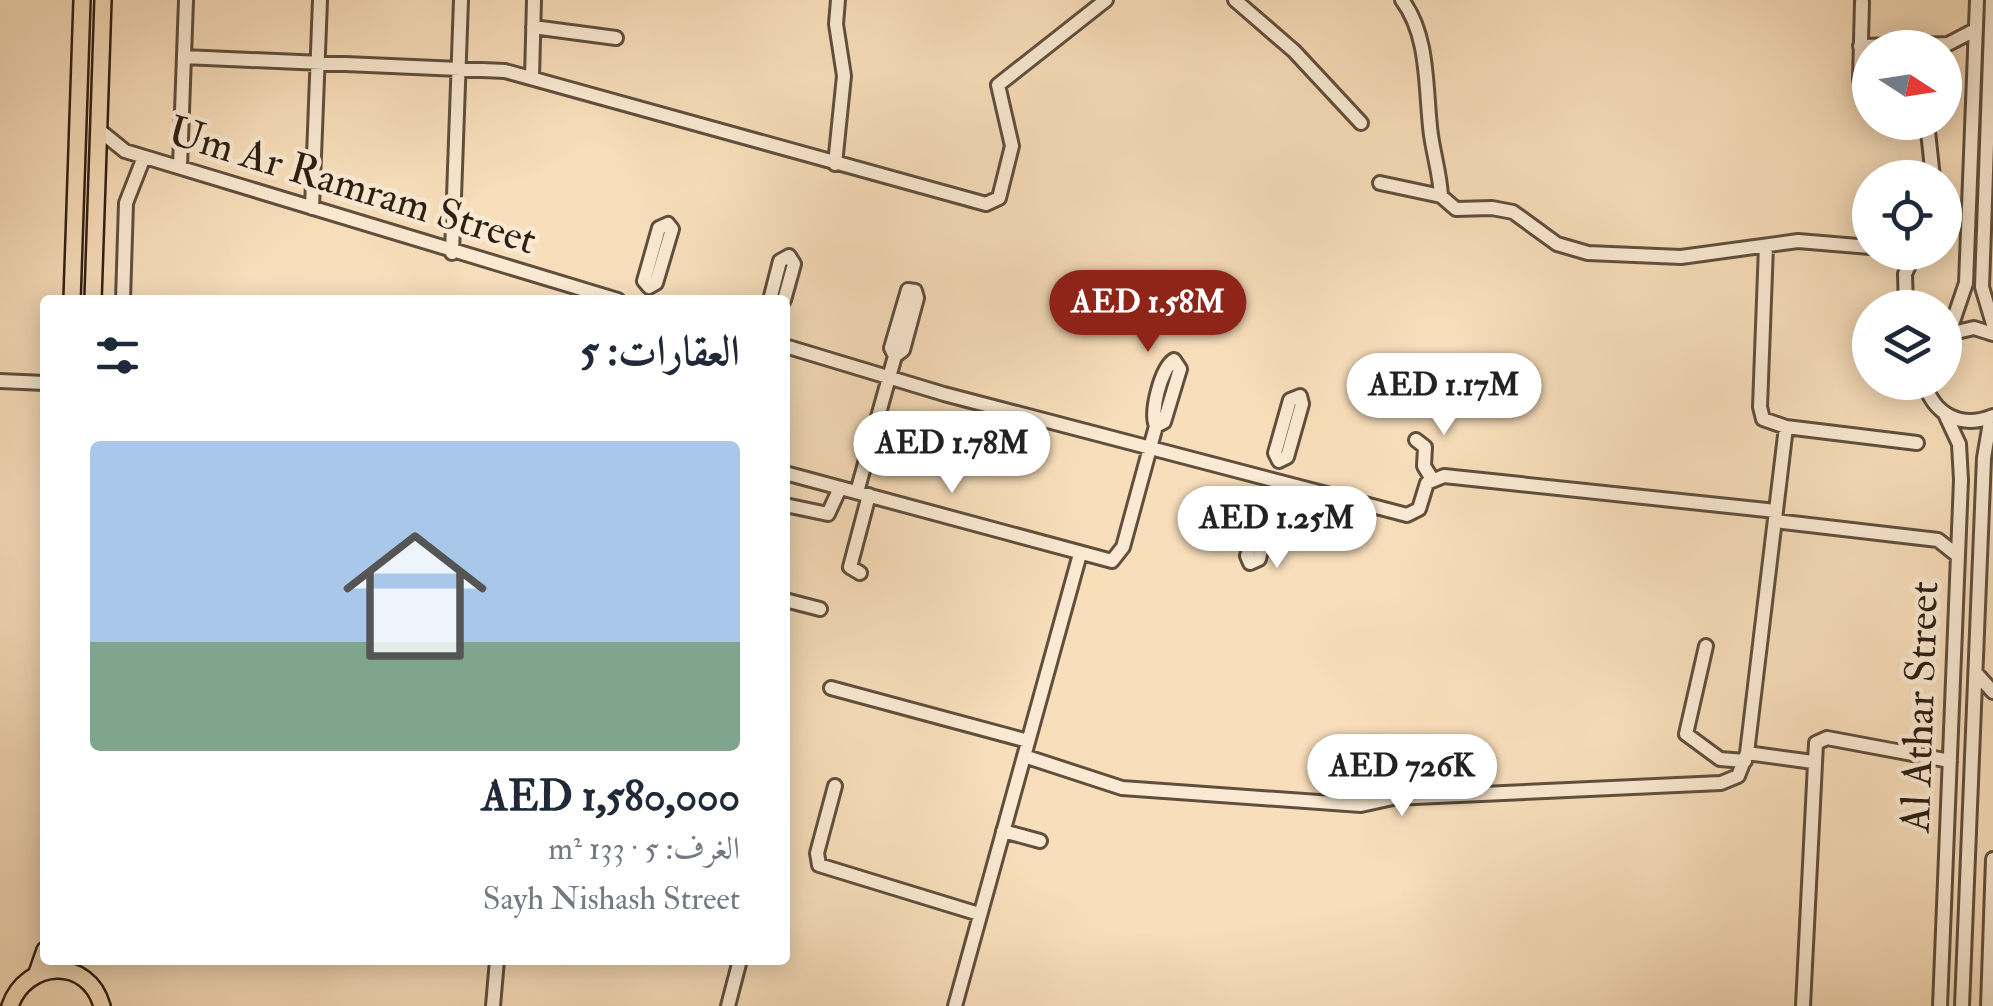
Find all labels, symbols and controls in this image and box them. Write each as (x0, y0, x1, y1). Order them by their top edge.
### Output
north arrow (1852, 30, 1962, 140)
map controls (1852, 30, 1962, 400)
street label: Um Ar Ramram Street (162, 105, 542, 267)
button: locate (1852, 160, 1962, 270)
pin: AED 1.58M (1034, 270, 1262, 355)
text: AED 1.58M (1071, 282, 1225, 322)
button: layers (1852, 290, 1962, 400)
text: العقارات: 5 (580, 326, 740, 378)
icon: filters (90, 328, 145, 383)
pin: AED 1.17M (1330, 353, 1558, 438)
text: AED 1.17M (1369, 365, 1519, 405)
pin: AED 1.78M (838, 411, 1066, 496)
text: AED 1.78M (875, 423, 1029, 463)
pin: AED 1.25M (1163, 486, 1391, 571)
text: AED 1.25M (1200, 498, 1354, 538)
icon: home (325, 506, 505, 686)
street label: Al Athar Street (1890, 580, 1950, 835)
pin: AED 726K (1299, 734, 1505, 819)
text: AED 726K (1329, 746, 1475, 786)
text: AED 1,580,000 (481, 771, 740, 823)
text: الغرف: 5 · 133 m² (548, 829, 740, 869)
text: Sayh Nishash Street (483, 879, 740, 919)

